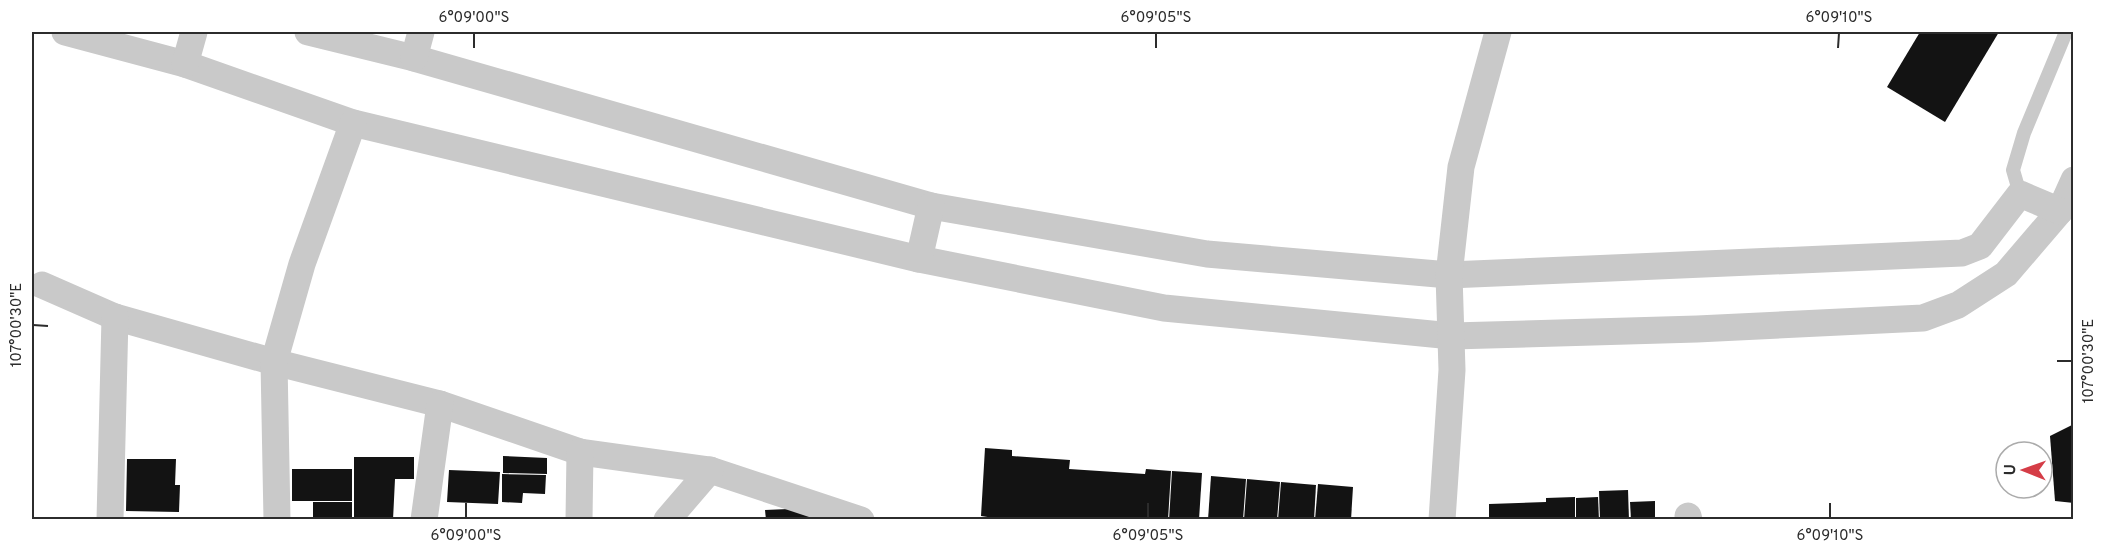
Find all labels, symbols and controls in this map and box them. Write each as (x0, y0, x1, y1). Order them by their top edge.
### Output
text: 6°09'00"S (438, 9, 510, 28)
text: 6°09'05"S (1121, 9, 1191, 28)
text: 6°09'10"S (1805, 9, 1873, 28)
text: 107°00'30"E (8, 283, 27, 367)
text: 107°00'30"E (2080, 319, 2099, 403)
north arrow (1994, 440, 2054, 500)
text: U (2001, 464, 2021, 476)
text: 6°09'00"S (430, 527, 502, 546)
text: 6°09'05"S (1113, 527, 1183, 546)
text: 6°09'10"S (1796, 527, 1864, 546)

